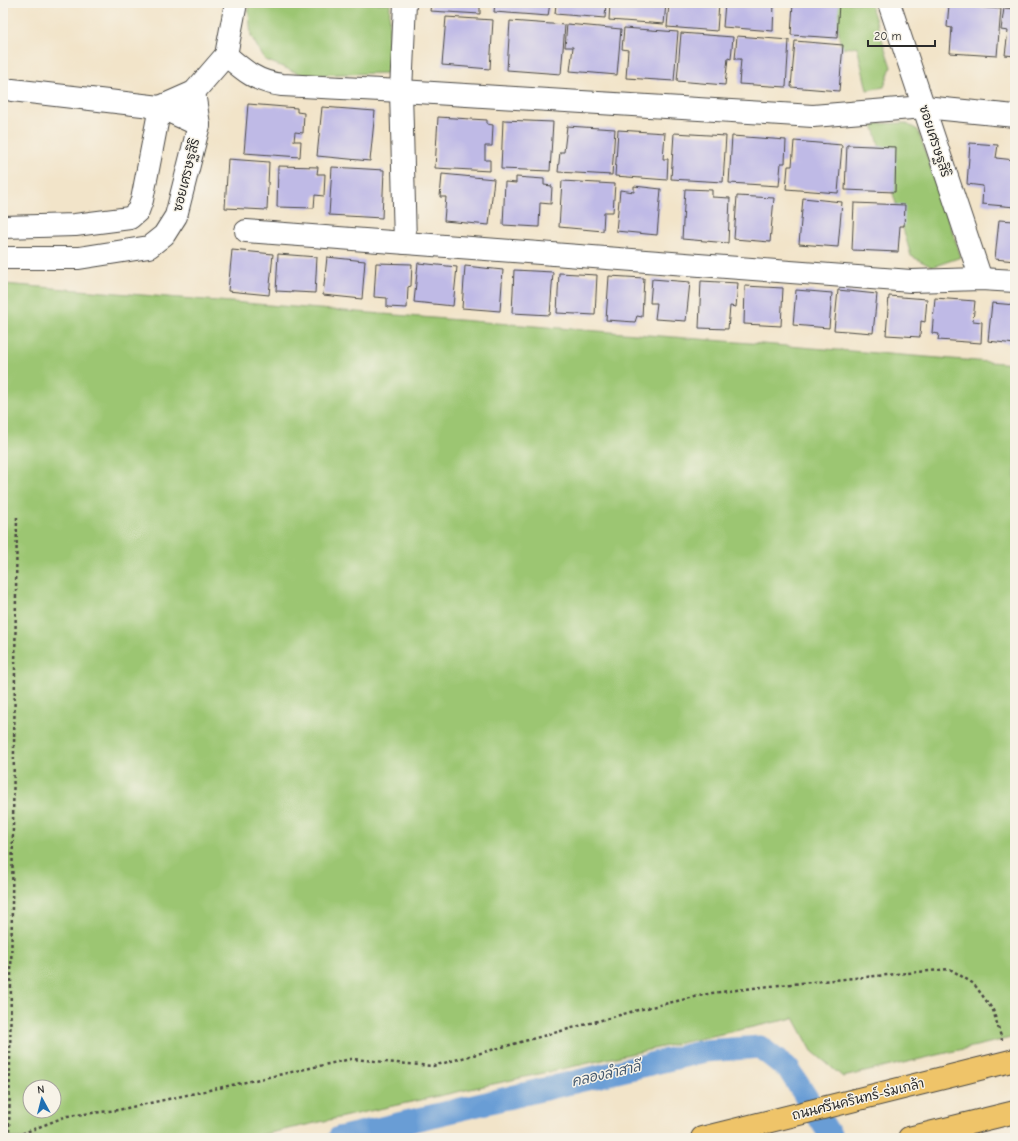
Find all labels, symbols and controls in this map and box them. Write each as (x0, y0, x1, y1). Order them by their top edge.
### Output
scale bar (868, 22, 935, 48)
text: 20 m (874, 29, 902, 43)
street label: ซอยเศรษฐสิริ (915, 103, 954, 180)
street label: ซอยเศรษฐสิริ (170, 136, 203, 213)
water label: คลองลำสาลี (570, 1056, 645, 1090)
street label: ถนนศรีนครินทร์-ร่มเกล้า (790, 1073, 926, 1123)
north arrow (22, 1079, 62, 1119)
text: N (36, 1083, 45, 1096)

